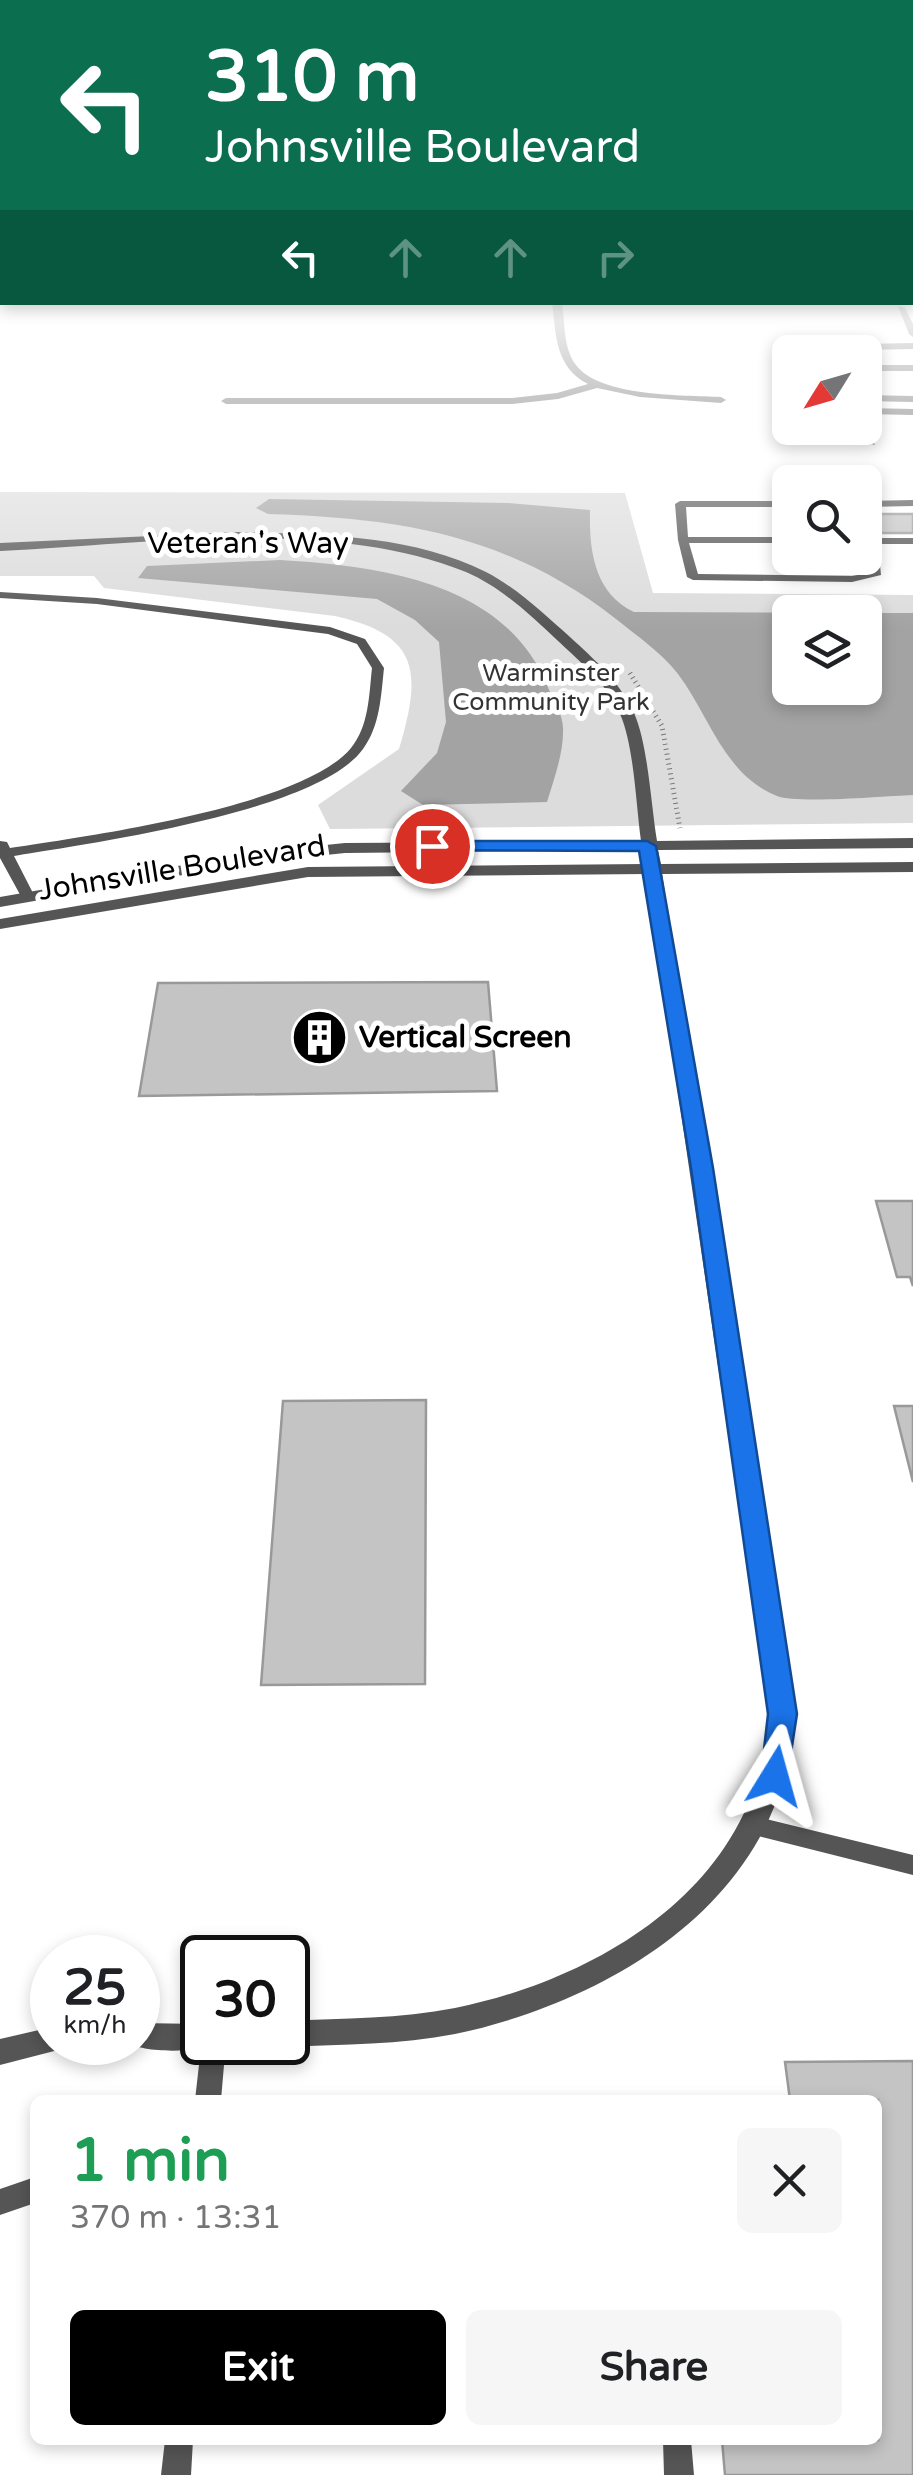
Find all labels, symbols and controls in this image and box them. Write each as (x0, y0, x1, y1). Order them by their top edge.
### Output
text: 310 m (205, 36, 419, 120)
icon: left (40, 40, 170, 170)
text: Johnsville Boulevard (205, 121, 640, 175)
icon: left (273, 230, 328, 285)
icon: ahead (378, 230, 433, 285)
icon: ahead (483, 230, 538, 285)
icon: right (588, 230, 643, 285)
north arrow (772, 335, 882, 445)
map controls (772, 335, 882, 705)
button: search (772, 465, 882, 575)
street label: Veteran's Way (147, 525, 349, 562)
button: layers (772, 595, 882, 705)
park label: Warminster Community Park (452, 658, 650, 717)
pin (390, 804, 475, 889)
icon: arrive (405, 819, 460, 874)
street label: Johnsville Boulevard (36, 827, 328, 909)
building icon: Vertical Screen (290, 1007, 350, 1067)
place label: Vertical Screen (359, 1019, 571, 1056)
position arrow (723, 1724, 827, 1828)
speed limit sign: 30 (180, 1935, 310, 2065)
text: 25 (64, 1958, 126, 2018)
text: km/h (64, 2010, 126, 2040)
text: 1 min (70, 2125, 230, 2197)
button: close (737, 2128, 842, 2233)
text: 370 m · 13:31 (70, 2199, 282, 2237)
button: Exit (70, 2310, 446, 2425)
button: Share (466, 2310, 842, 2425)

